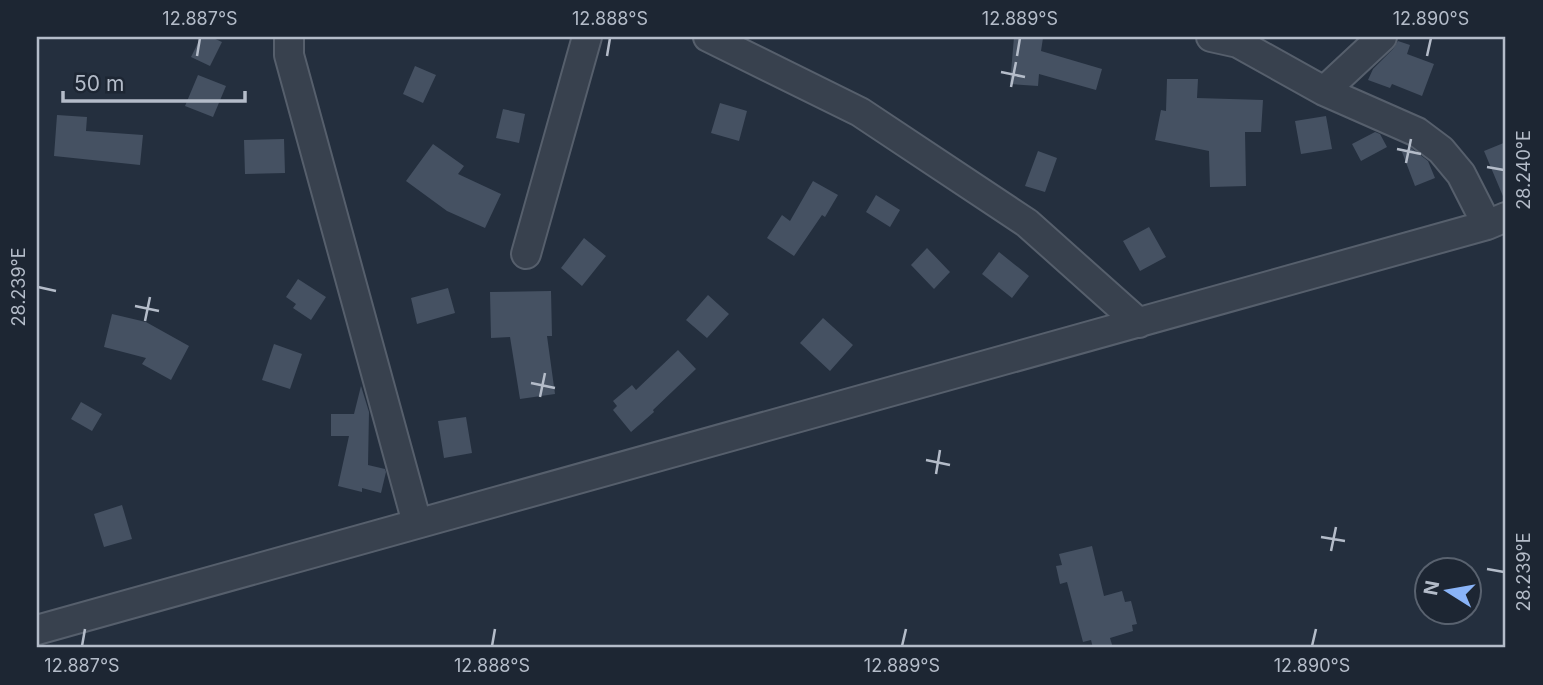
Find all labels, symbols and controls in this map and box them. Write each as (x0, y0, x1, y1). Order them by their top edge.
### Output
text: 12.887°S (162, 8, 238, 29)
text: 12.888°S (572, 8, 648, 29)
text: 12.889°S (982, 8, 1058, 29)
text: 12.890°S (1393, 8, 1469, 29)
scale bar (63, 60, 245, 104)
text: 50 m (74, 71, 124, 96)
text: 28.240°E (1513, 130, 1534, 210)
text: 28.239°E (8, 247, 29, 327)
text: 28.239°E (1513, 532, 1534, 612)
north arrow (1414, 556, 1484, 626)
text: N (1419, 579, 1444, 597)
text: 12.887°S (44, 655, 120, 676)
text: 12.888°S (454, 655, 530, 676)
text: 12.889°S (864, 655, 940, 676)
text: 12.890°S (1274, 655, 1350, 676)

